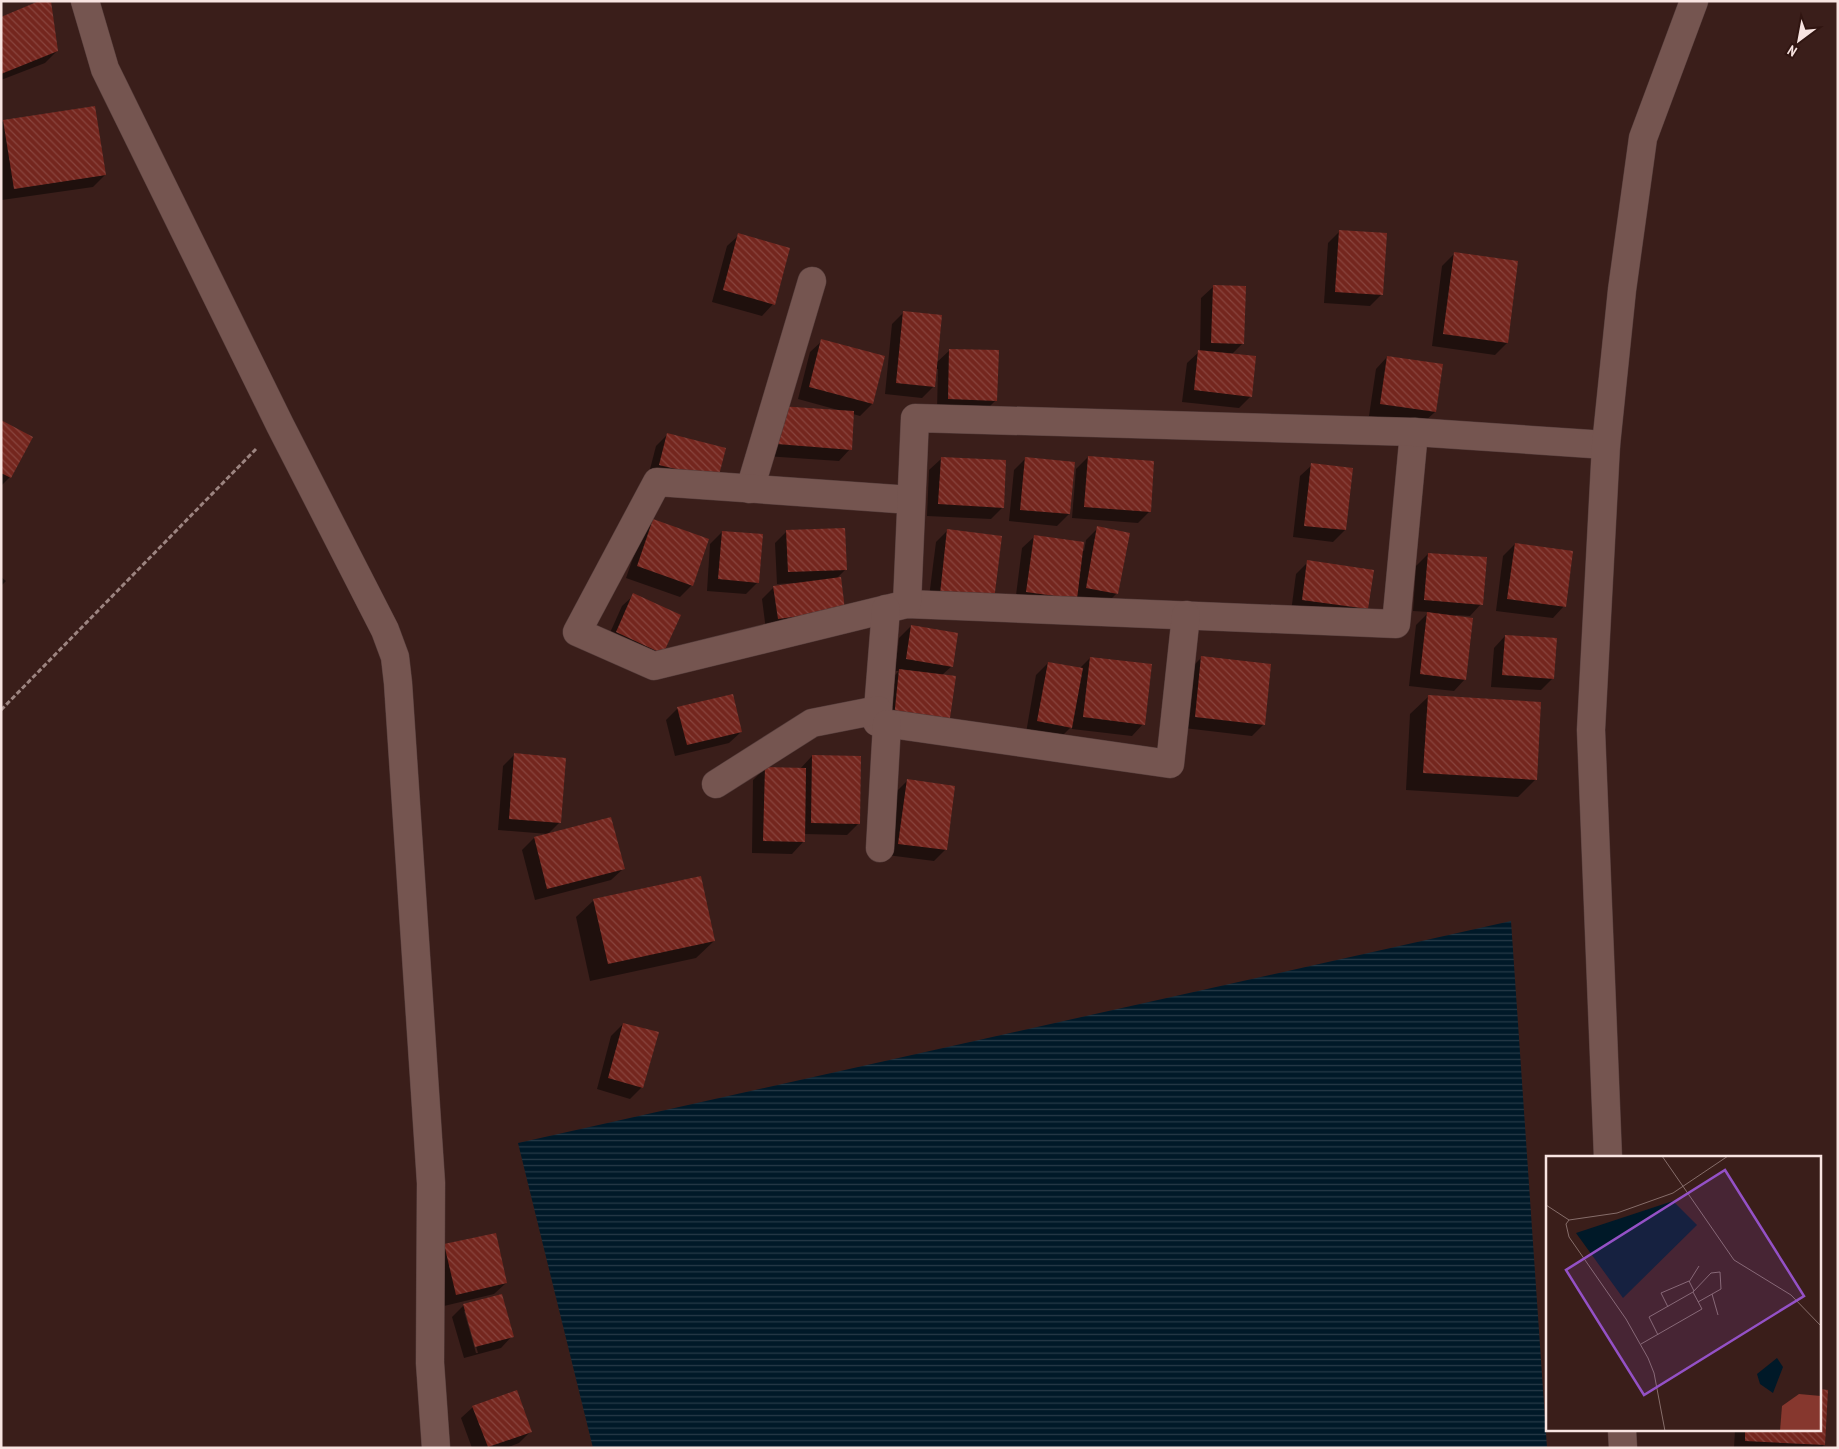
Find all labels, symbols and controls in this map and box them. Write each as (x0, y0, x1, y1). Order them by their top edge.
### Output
north arrow (1774, 15, 1824, 65)
text: N (1784, 41, 1800, 61)
inset map (1546, 1156, 1822, 1432)

